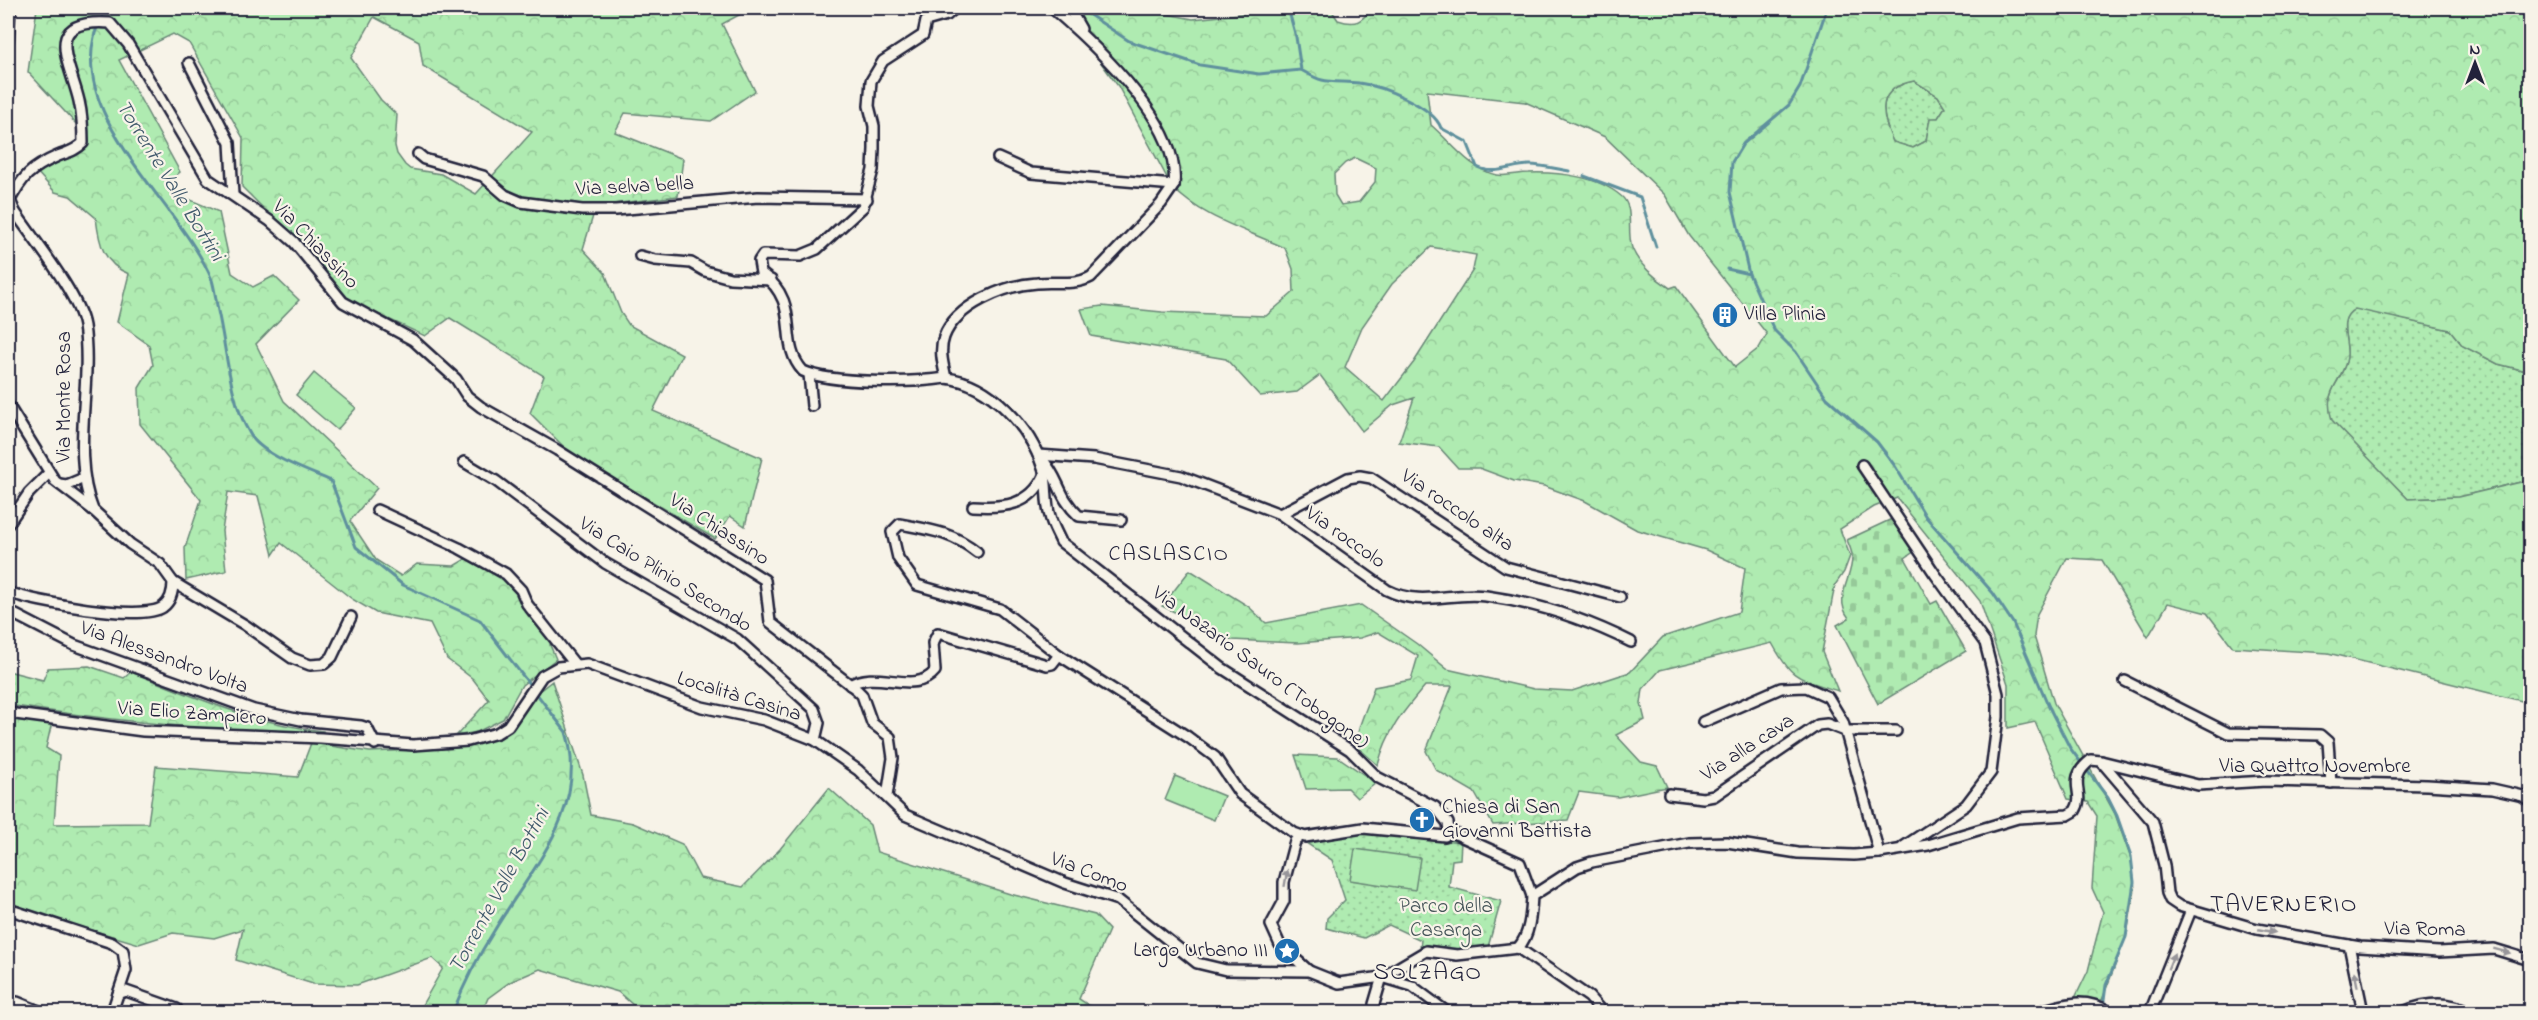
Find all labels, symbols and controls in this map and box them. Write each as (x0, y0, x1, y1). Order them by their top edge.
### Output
north arrow (2445, 33, 2505, 93)
text: N (2470, 38, 2481, 62)
water label: Torrente Valle Bottini (106, 94, 233, 270)
street label: Via selva bella (574, 169, 695, 205)
street label: Via Chiassino (264, 193, 366, 297)
building icon: Villa Plinia (1710, 300, 1740, 330)
place label: Villa Plinia (1743, 300, 1826, 330)
street label: Via Monte Rosa (50, 331, 80, 464)
street label: Via roccolo alta (1394, 461, 1520, 560)
street label: Via Chiassino (662, 486, 775, 574)
street label: Via roccolo (1298, 499, 1391, 577)
street label: Via Caio Plinio Secondo (572, 509, 757, 640)
district label: CASLASCIO (1109, 539, 1229, 571)
street label: Via Nazario Sauro (Tobogone) (1143, 578, 1375, 759)
street label: Via Alessandro Volta (75, 613, 252, 702)
street label: Località Casina (673, 664, 805, 730)
street label: Via Elio Zampiero (116, 694, 267, 734)
street label: Via alla cava (1694, 706, 1801, 790)
street label: Via Quattro Novembre (2218, 752, 2411, 782)
place label: Chiesa di San Giovanni Battista (1442, 793, 1592, 847)
water label: Torrente Valle Bottini (441, 801, 560, 980)
church icon: Chiesa di San Giovanni Battista (1407, 805, 1437, 835)
street label: Via Como (1045, 844, 1132, 902)
one-way arrow (1282, 869, 1291, 888)
district label: TAVERNERIO (2210, 888, 2358, 923)
park label: Parco della Casarga (1399, 892, 1493, 948)
street label: Via Roma (2383, 914, 2466, 946)
one-way arrow (2258, 927, 2277, 936)
place label: Largo Urbano III (1133, 936, 1268, 968)
place icon: Largo Urbano III (1272, 936, 1302, 966)
one-way arrow (2493, 947, 2511, 957)
one-way arrow (2166, 952, 2176, 970)
district label: SOLZAGO (1373, 956, 1483, 991)
one-way arrow (2351, 969, 2360, 988)

